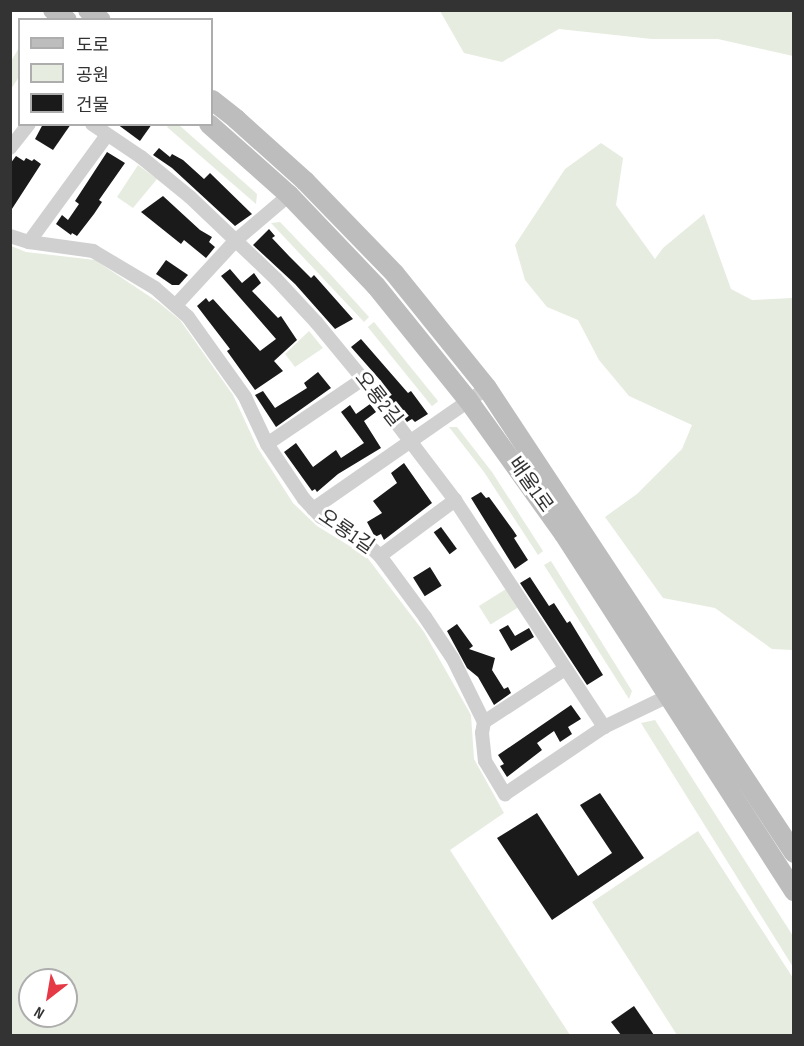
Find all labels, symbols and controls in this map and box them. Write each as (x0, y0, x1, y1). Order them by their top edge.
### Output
legend (18, 18, 213, 126)
text: 도로 (76, 35, 109, 56)
text: 공원 (76, 65, 109, 86)
text: 건물 (76, 95, 109, 116)
street label: 오룡2길 (349, 367, 407, 431)
street label: 배울1로 (502, 453, 558, 517)
street label: 오룡1길 (314, 504, 378, 560)
north arrow (18, 968, 78, 1028)
text: N (31, 1002, 48, 1022)

